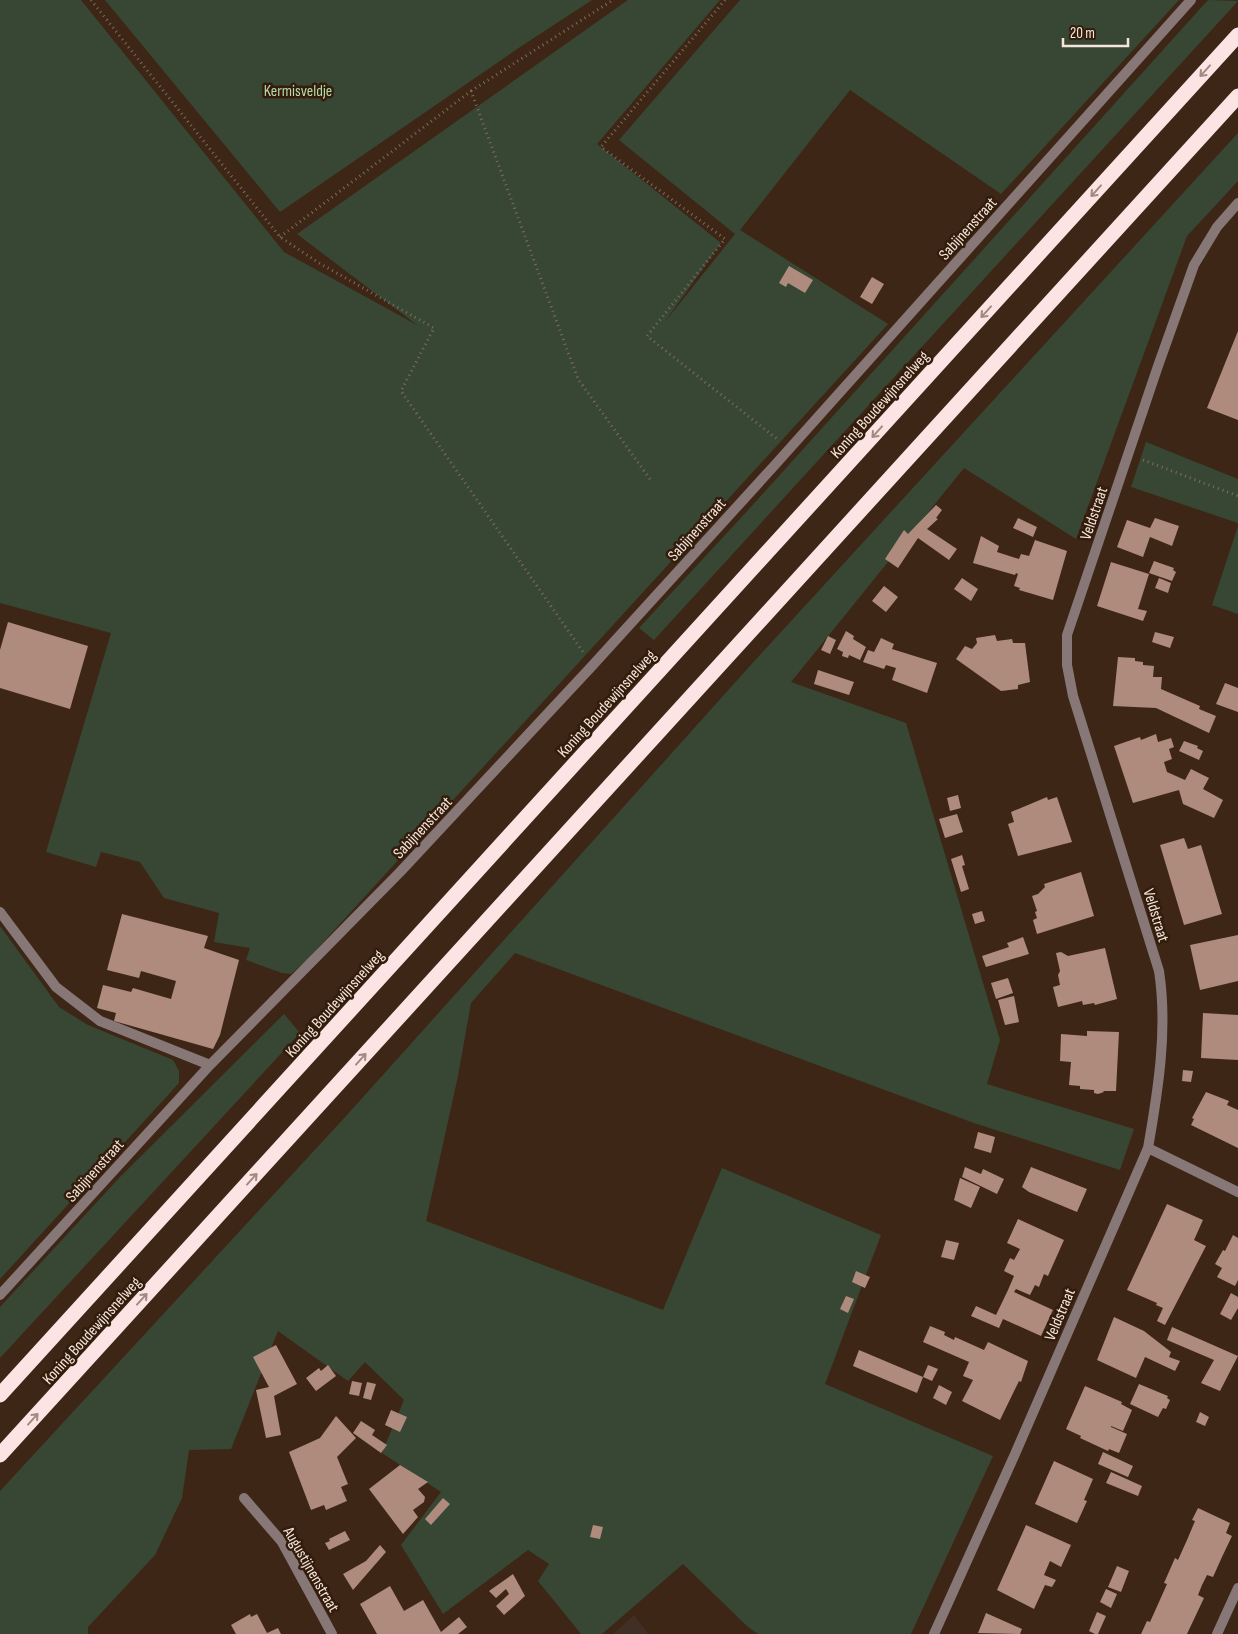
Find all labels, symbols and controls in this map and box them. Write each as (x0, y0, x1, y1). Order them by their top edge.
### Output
scale bar (1063, 15, 1128, 47)
text: 20 m (1070, 24, 1095, 43)
one-way arrow (1199, 65, 1211, 78)
park label: Kermisveldje (264, 82, 332, 101)
one-way arrow (1090, 185, 1102, 198)
street label: Sabijnenstraat (935, 194, 1001, 264)
one-way arrow (981, 305, 992, 318)
street label: Koning Boudewijnsnelweg (827, 347, 933, 463)
one-way arrow (871, 425, 883, 438)
street label: Veldstraat (1076, 484, 1112, 543)
street label: Sabijnenstraat (664, 495, 730, 565)
street label: Koning Boudewijnsnelweg (554, 646, 660, 762)
street label: Sabijnenstraat (390, 793, 457, 863)
street label: Veldstraat (1138, 886, 1173, 945)
street label: Koning Boudewijnsnelweg (282, 946, 388, 1062)
one-way arrow (355, 1053, 367, 1065)
street label: Sabijnenstraat (62, 1136, 128, 1206)
one-way arrow (246, 1173, 258, 1186)
street label: Koning Boudewijnsnelweg (39, 1273, 145, 1389)
street label: Veldstraat (1041, 1285, 1080, 1344)
one-way arrow (136, 1293, 148, 1306)
one-way arrow (27, 1413, 39, 1426)
street label: Augustijnenstraat (278, 1523, 343, 1616)

